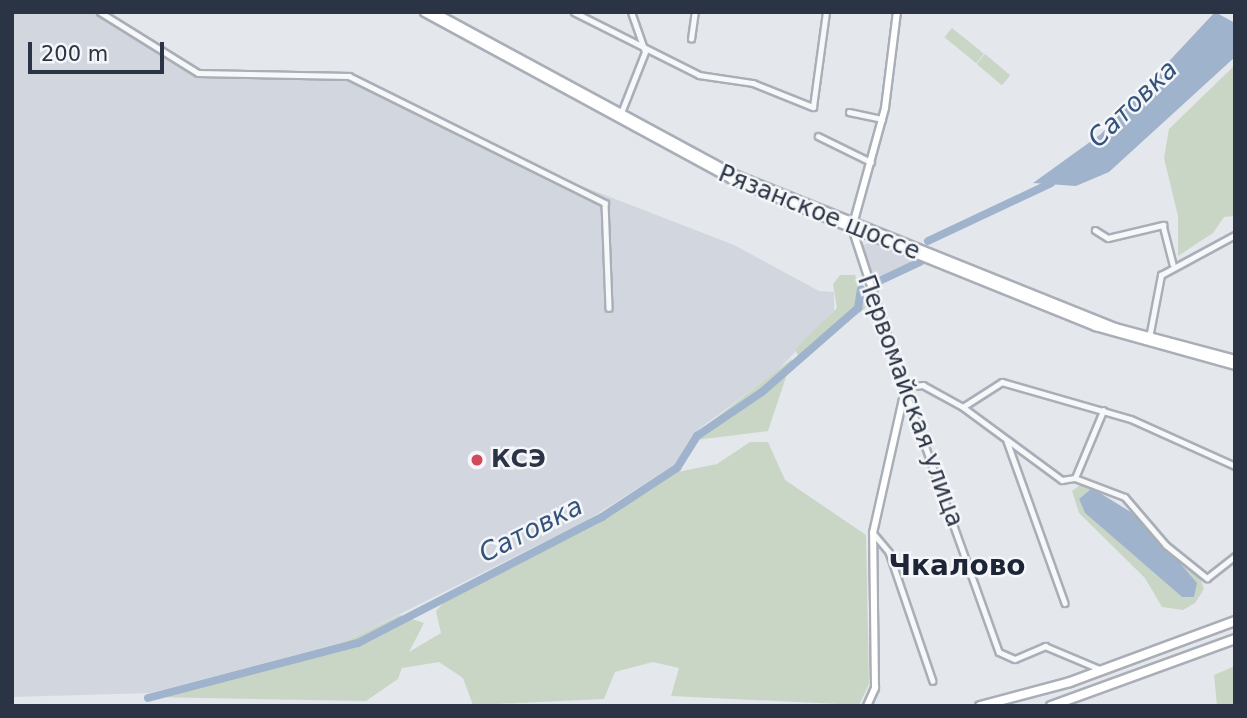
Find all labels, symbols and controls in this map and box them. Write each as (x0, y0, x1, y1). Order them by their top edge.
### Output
scale bar (32, 28, 168, 72)
text: 200 m (41, 42, 108, 66)
water label: Сатовка (1082, 54, 1184, 154)
street label: Рязанское шоссе (714, 159, 924, 267)
street label: Первомайская улица (851, 271, 969, 531)
place label: КСЭ (491, 446, 546, 474)
marker: КСЭ (469, 452, 485, 468)
water label: Сатовка (474, 491, 588, 569)
district label: Чкалово (888, 549, 1026, 583)

